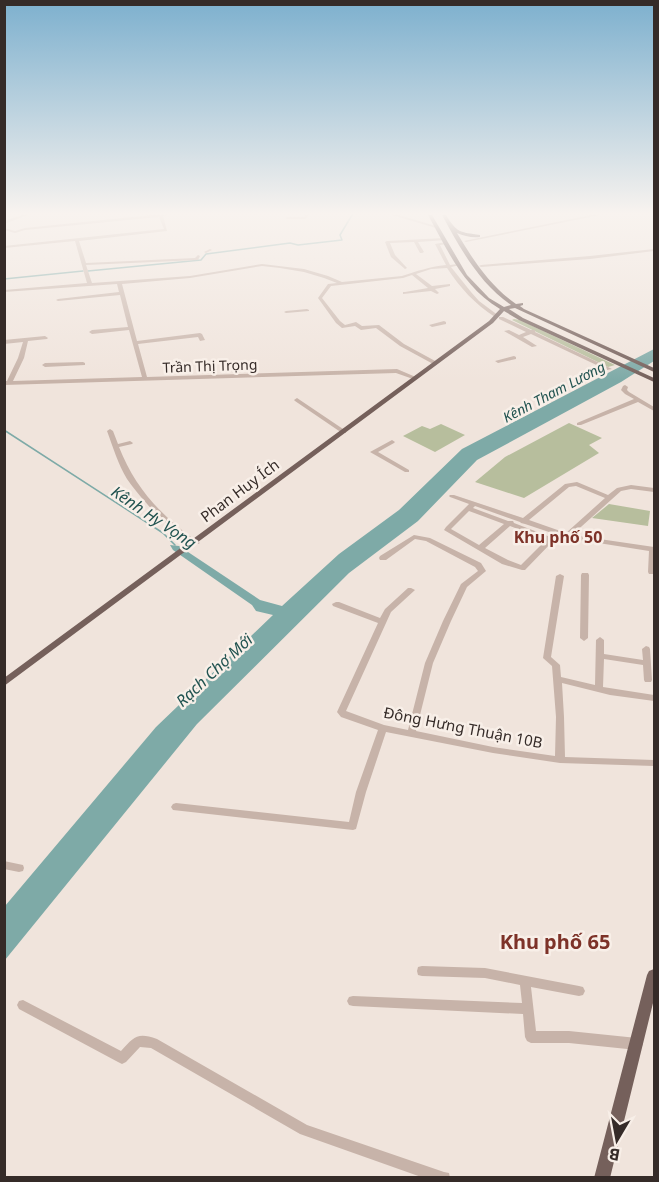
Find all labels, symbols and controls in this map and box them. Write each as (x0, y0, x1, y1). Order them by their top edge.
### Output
street label: Trần Thị Trọng (162, 354, 258, 377)
water label: Kênh Tham Lương (499, 357, 608, 427)
street label: Phan Huy Ích (196, 454, 283, 526)
water label: Kênh Hy Vọng (107, 480, 201, 554)
district label: Khu phố 50 (514, 526, 602, 548)
water label: Rạch Chợ Mới (171, 628, 258, 711)
street label: Đông Hưng Thuận 10B (382, 702, 544, 752)
district label: Khu phố 65 (500, 928, 610, 955)
north arrow (587, 1110, 647, 1170)
text: B (607, 1143, 622, 1167)

